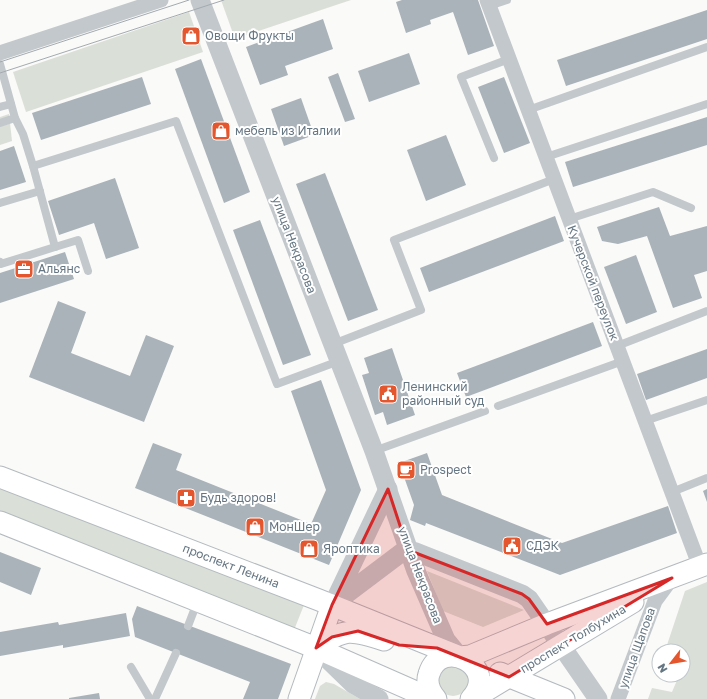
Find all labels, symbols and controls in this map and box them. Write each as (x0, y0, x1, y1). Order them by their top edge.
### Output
shop icon: Овощи Фрукты (180, 25, 202, 47)
place label: Овощи Фрукты (205, 28, 294, 43)
shop icon: мебель из Италии (210, 120, 232, 142)
place label: мебель из Италии (235, 123, 341, 138)
street label: улица Некрасова (269, 194, 320, 295)
street label: Кучерской переулок (565, 223, 622, 343)
office icon: Альянс (13, 258, 35, 280)
place label: Альянс (38, 261, 81, 276)
place label: Ленинский районный суд (402, 379, 484, 408)
public building icon: Ленинский районный суд (377, 383, 399, 405)
cafe icon: Prospect (395, 459, 417, 481)
place label: Prospect (420, 462, 472, 477)
pharmacy icon: Будь здоров! (175, 487, 197, 509)
place label: Будь здоров! (200, 490, 276, 505)
shop icon: МонШер (244, 516, 266, 538)
place label: МонШер (269, 519, 320, 534)
street label: улица Некрасова (395, 524, 446, 625)
public building icon: СДЭК (501, 535, 523, 557)
shop icon: Яроптика (298, 538, 320, 560)
place label: СДЭК (526, 538, 560, 553)
street label: проспект Ленина (181, 540, 282, 591)
place label: Яроптика (323, 541, 380, 556)
street label: проспект Толбухина (517, 601, 628, 676)
street label: улица Щапова (615, 605, 658, 690)
north arrow (651, 643, 691, 683)
text: N (654, 661, 670, 675)

